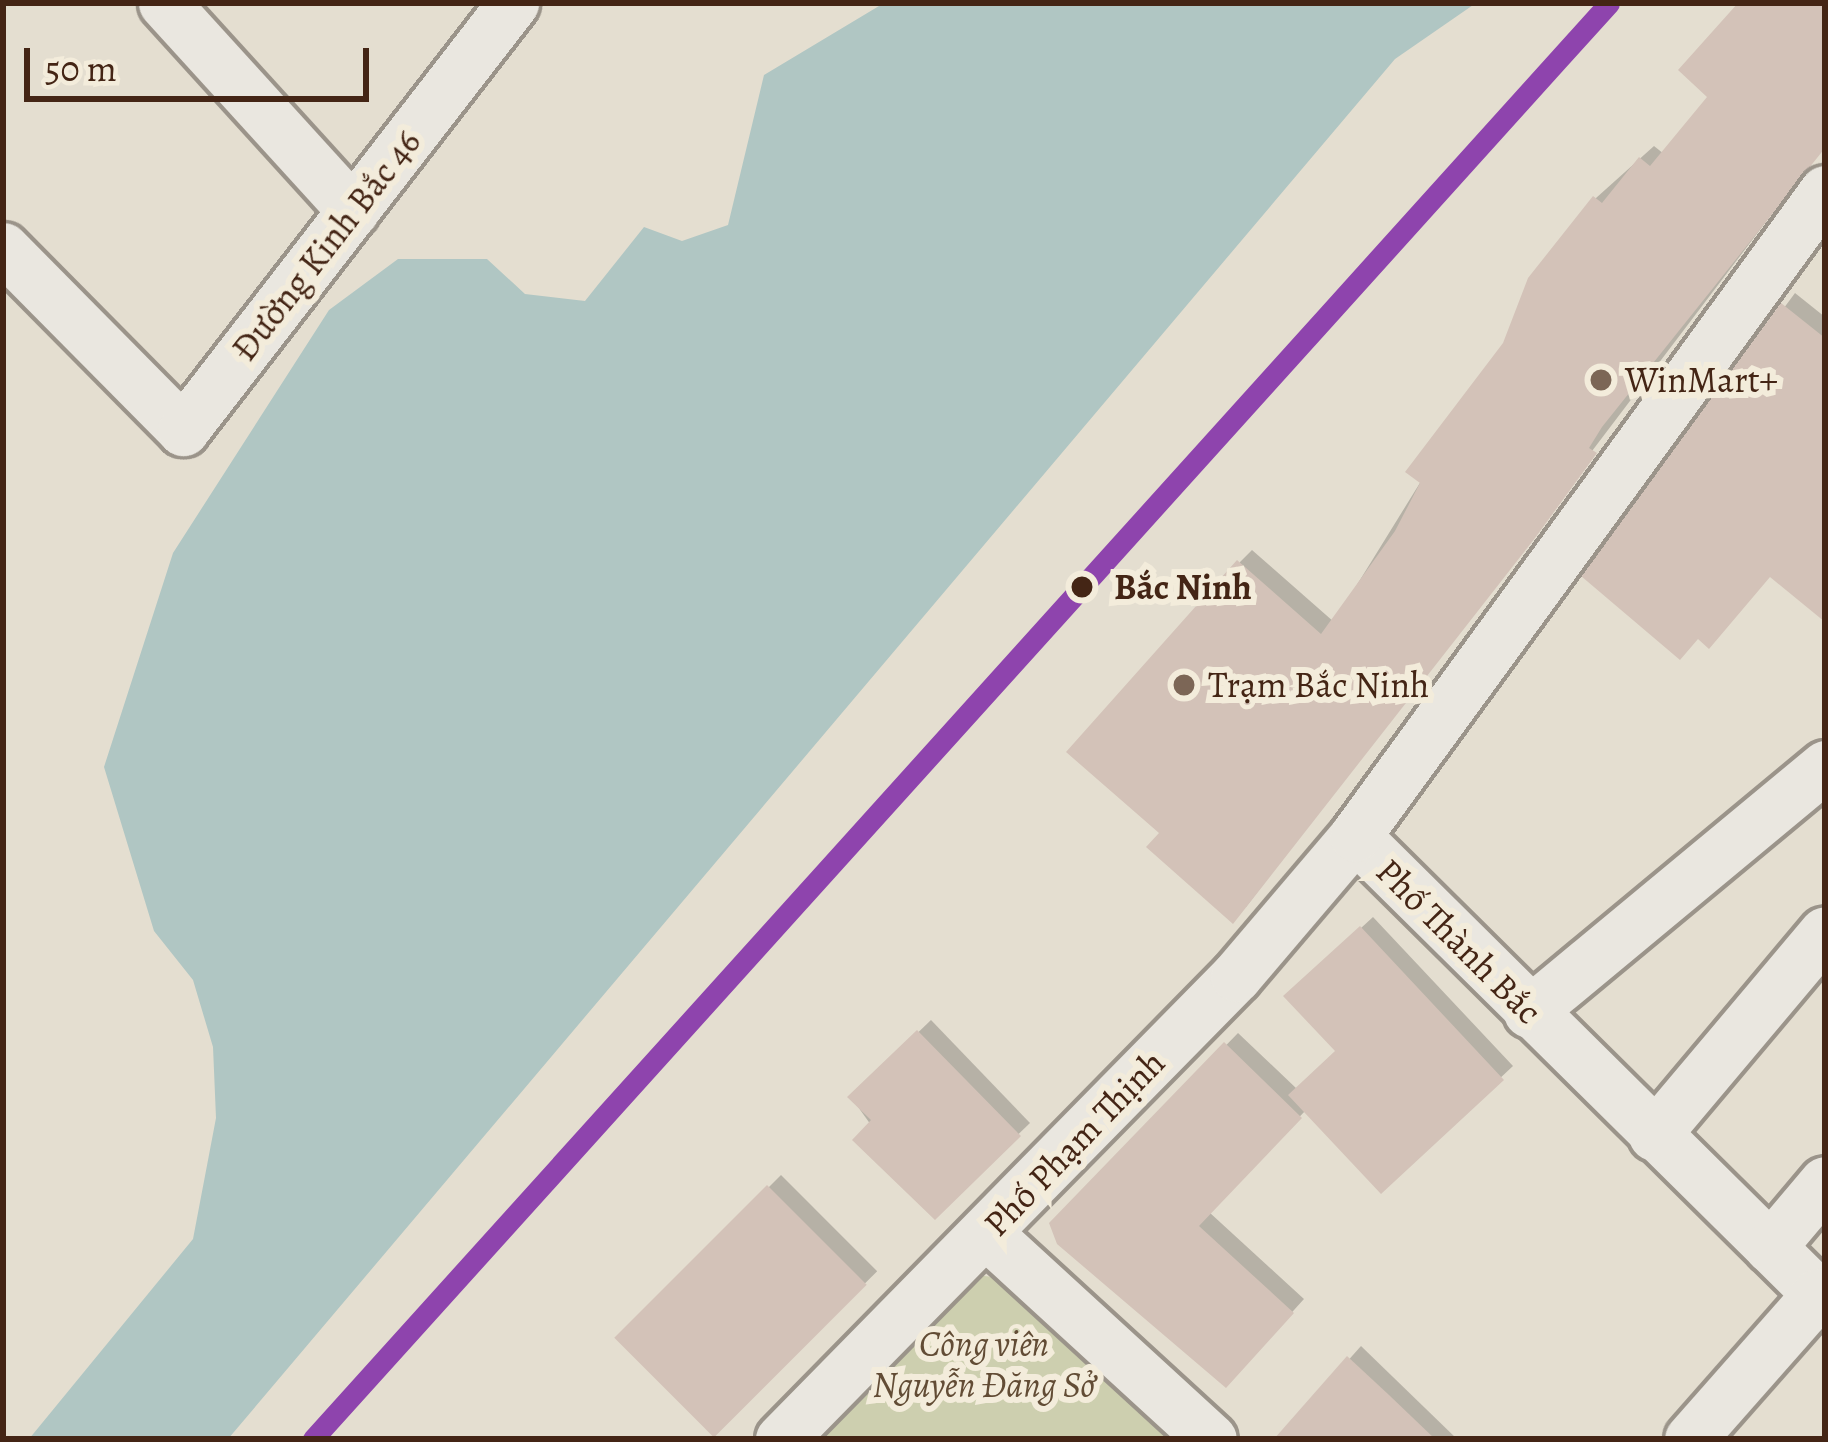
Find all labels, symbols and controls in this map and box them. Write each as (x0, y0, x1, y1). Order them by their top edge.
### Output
scale bar (30, 24, 375, 98)
text: 50 m (45, 44, 117, 93)
street label: Đường Kinh Bắc 46 (222, 121, 430, 369)
place label: WinMart+ (1625, 358, 1778, 402)
marker: WinMart+ (1588, 367, 1614, 393)
place label: Bắc Ninh (1114, 565, 1252, 609)
marker: Bắc Ninh (1061, 566, 1103, 608)
place label: Trạm Bắc Ninh (1208, 663, 1429, 707)
marker: Trạm Bắc Ninh (1171, 672, 1197, 698)
street label: Phố Thành Bắc (1367, 849, 1551, 1033)
street label: Phố Phạm Thịnh (974, 1041, 1174, 1245)
park label: Công viên Nguyễn Đăng Sở (873, 1321, 1095, 1406)

